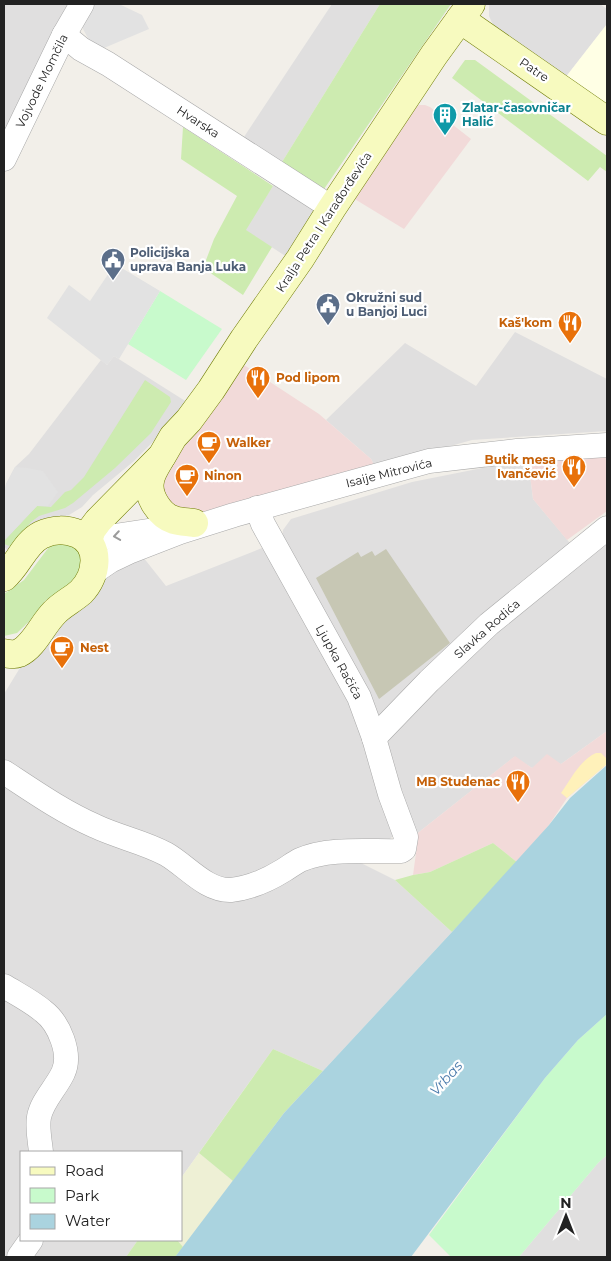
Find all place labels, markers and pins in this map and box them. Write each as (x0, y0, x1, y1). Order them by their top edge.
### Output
place label: Zlatar-časovničar Halić (462, 100, 571, 129)
building icon: Zlatar-časovničar Halić (432, 102, 458, 136)
place label: Policijska uprava Banja Luka (130, 245, 246, 274)
public building icon: Policijska uprava Banja Luka (100, 247, 126, 281)
place label: Okružni sud u Banjoj Luci (346, 290, 427, 319)
public building icon: Okružni sud u Banjoj Luci (315, 292, 341, 326)
restaurant icon: Kaš'kom (557, 310, 583, 344)
place label: Kaš'kom (499, 315, 552, 330)
restaurant icon: Pod lipom (245, 365, 271, 399)
place label: Pod lipom (276, 370, 340, 385)
cafe icon: Walker (196, 430, 222, 464)
place label: Walker (226, 435, 271, 450)
place label: Butik mesa Ivančević (485, 452, 556, 481)
restaurant icon: Butik mesa Ivančević (561, 454, 587, 488)
cafe icon: Ninon (174, 463, 200, 497)
place label: Ninon (204, 468, 242, 483)
cafe icon: Nest (49, 635, 75, 669)
place label: Nest (80, 640, 110, 655)
restaurant icon: MB Studenac (505, 769, 531, 803)
place label: MB Studenac (416, 774, 500, 789)

